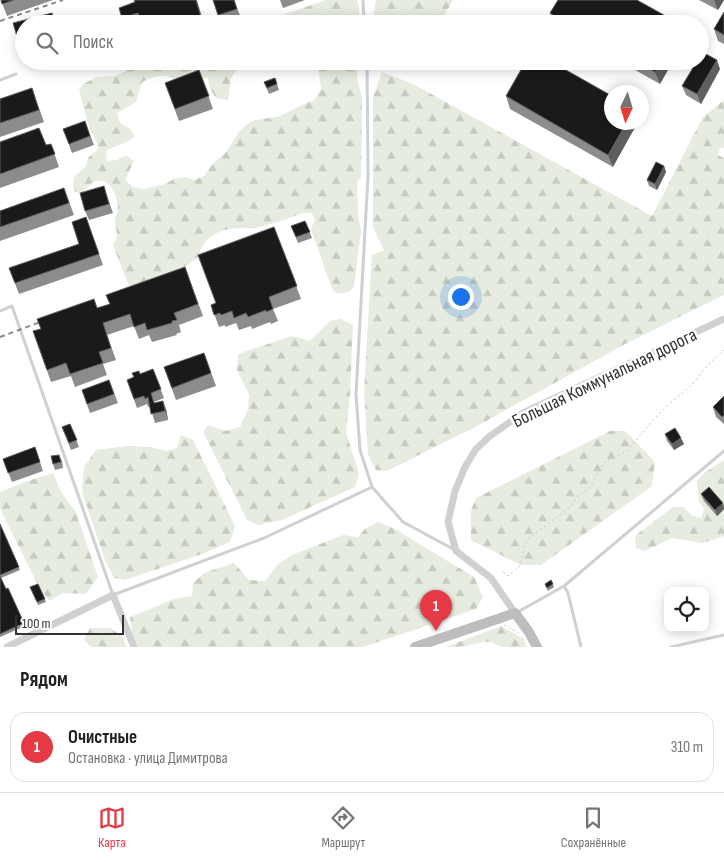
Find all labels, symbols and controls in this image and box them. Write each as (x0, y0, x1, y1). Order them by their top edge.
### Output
search box (15, 15, 709, 70)
icon: search (33, 29, 61, 57)
text: Поиск (73, 31, 113, 54)
north arrow (604, 85, 649, 130)
your location (448, 284, 474, 310)
street label: Большая Коммунальная дорога (509, 324, 701, 433)
map controls (664, 587, 709, 632)
button: locate (664, 587, 709, 632)
pin: 1 (420, 590, 452, 631)
scale bar (15, 612, 124, 635)
text: 100 m (22, 615, 51, 632)
text: Рядом (20, 667, 68, 692)
text: Очистные (68, 726, 137, 749)
text: 1 (34, 738, 40, 757)
text: 310 m (671, 738, 703, 757)
text: Остановка · улица Димитрова (68, 749, 228, 768)
tab: Карта (98, 804, 126, 851)
tab: Маршрут (321, 804, 365, 851)
tab: Сохранённые (561, 804, 626, 851)

